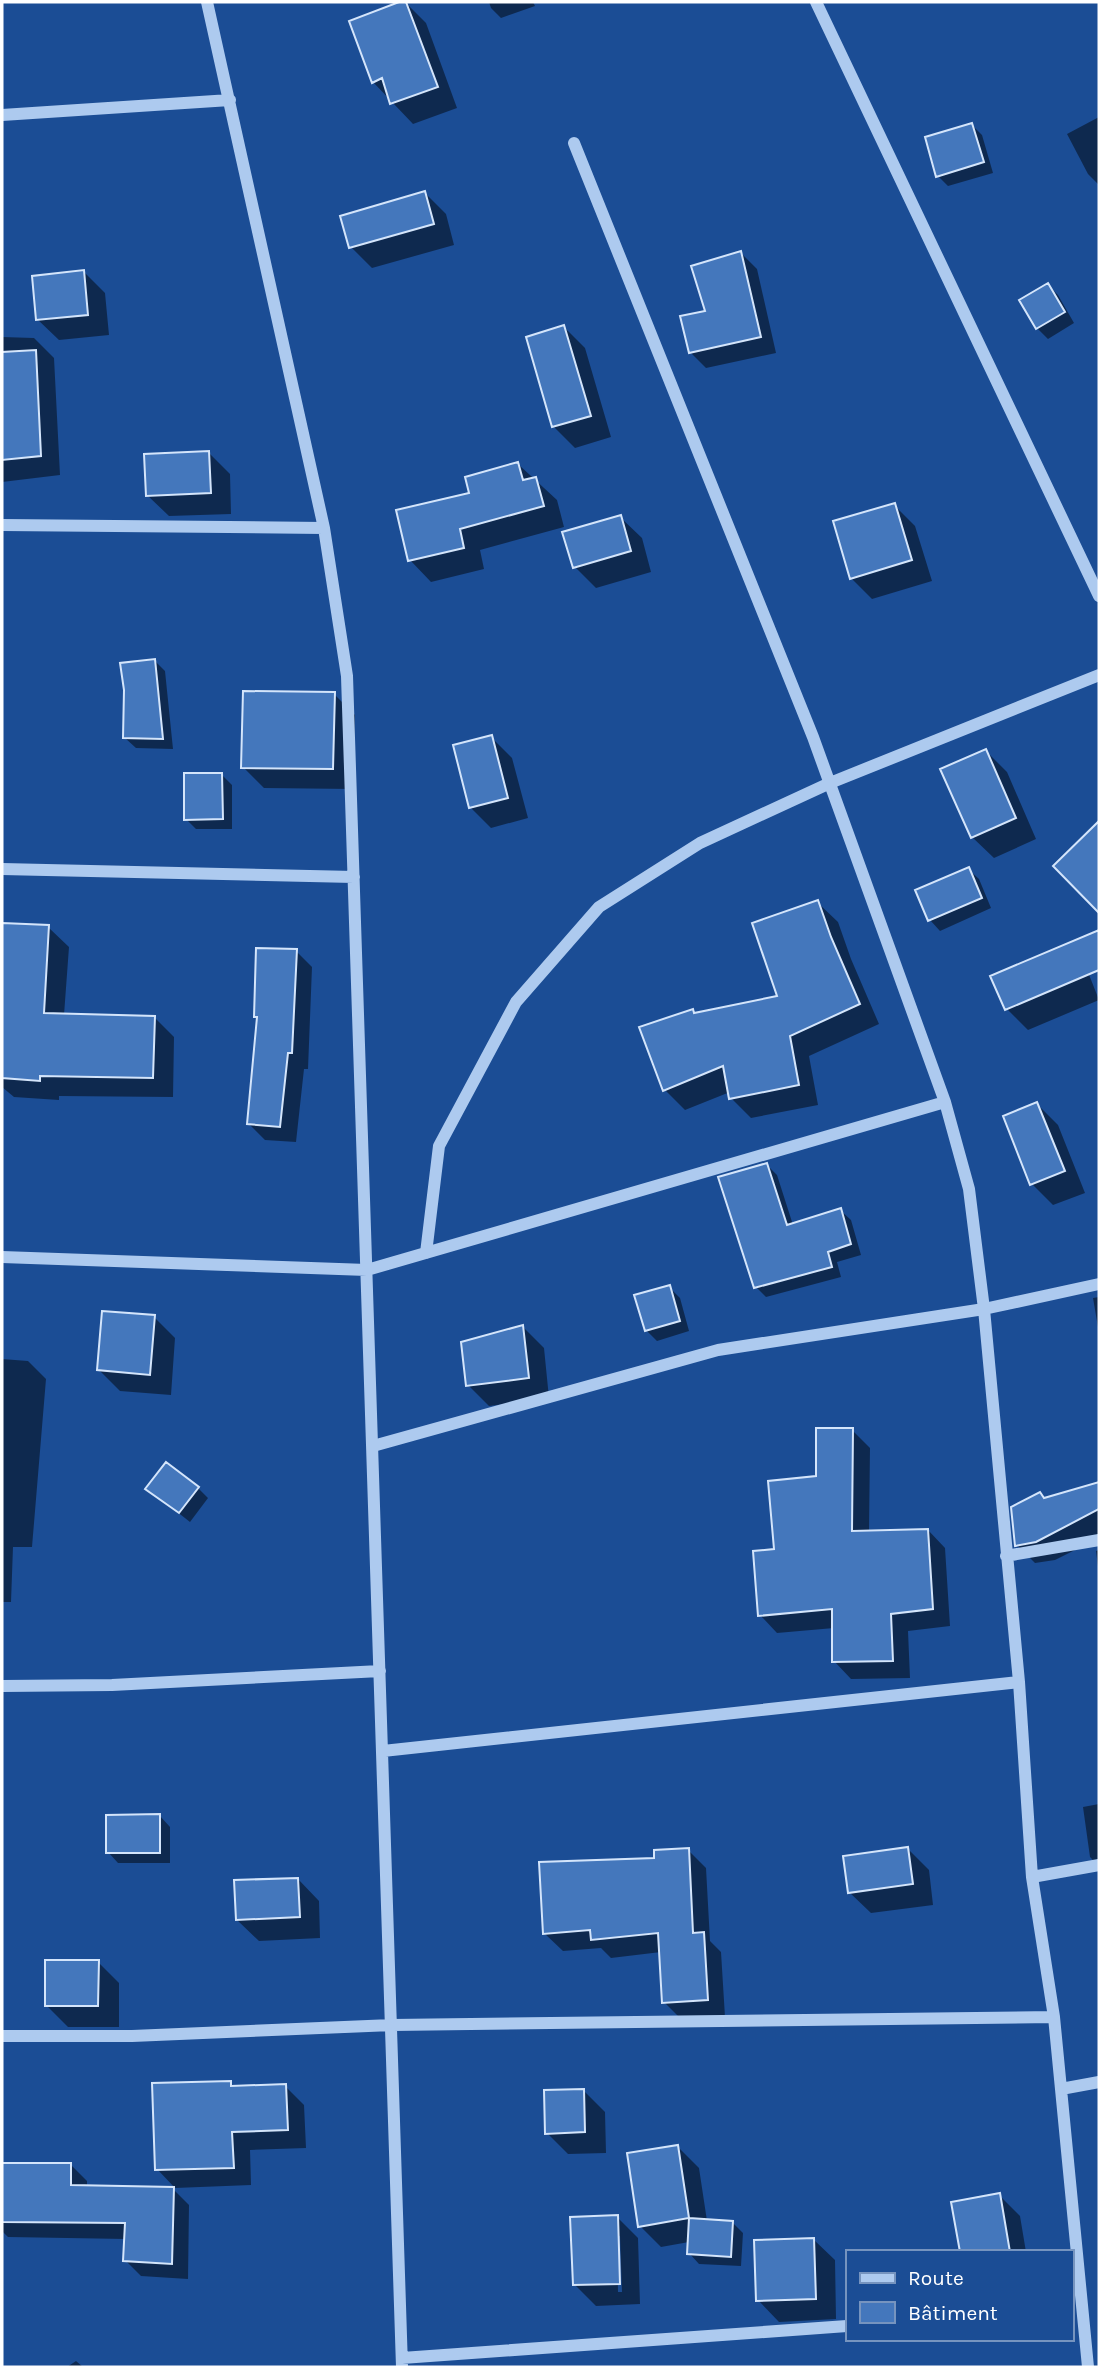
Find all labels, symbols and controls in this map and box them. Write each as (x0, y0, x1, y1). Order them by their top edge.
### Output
legend (846, 2250, 1073, 2341)
text: Route (908, 2266, 964, 2290)
text: Bâtiment (908, 2301, 998, 2325)

